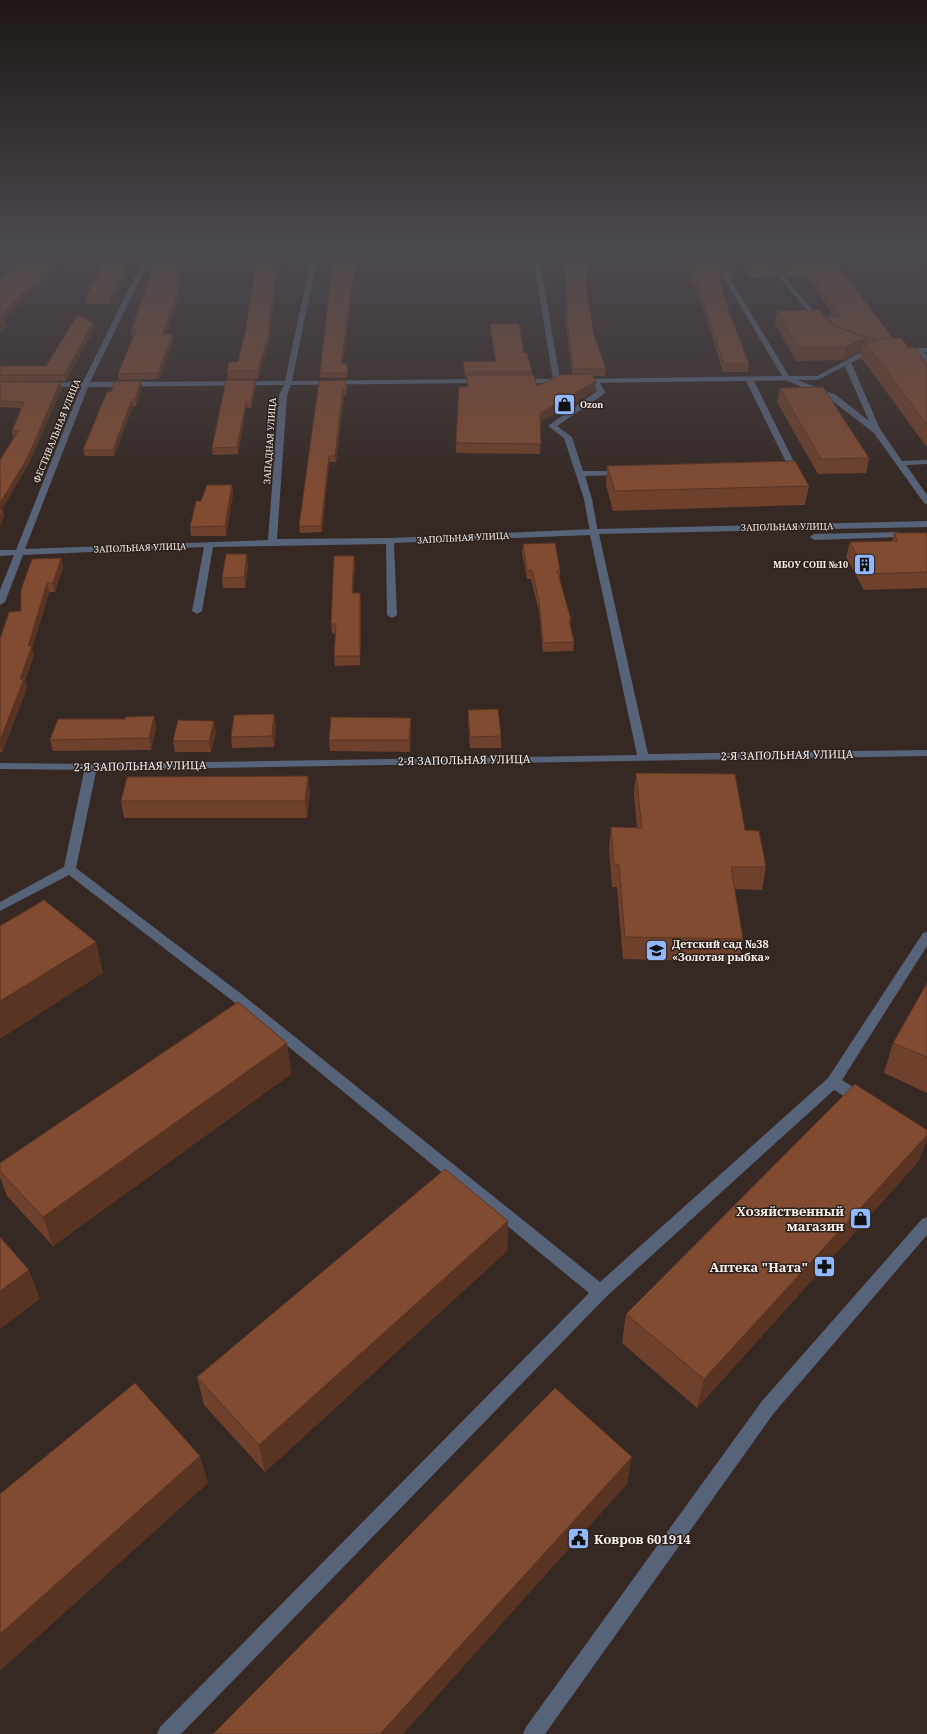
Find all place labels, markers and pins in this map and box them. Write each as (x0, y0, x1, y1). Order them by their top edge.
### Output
shop icon: Ozon (551, 392, 577, 418)
place label: Ozon (580, 398, 603, 411)
building icon: МБОУ СОШ №10 (851, 552, 877, 578)
place label: МБОУ СОШ №10 (773, 558, 848, 571)
place label: Детский сад №38 «Золотая рыбка» (672, 936, 770, 964)
school or university icon: Детский сад №38 «Золотая рыбка» (644, 937, 670, 963)
place label: Хозяйственный магазин (736, 1202, 844, 1235)
shop icon: Хозяйственный магазин (847, 1205, 873, 1231)
pharmacy icon: Аптека "Ната" (811, 1254, 837, 1280)
place label: Аптека "Ната" (709, 1258, 808, 1276)
public building icon: Ковров 601914 (565, 1526, 591, 1552)
place label: Ковров 601914 (594, 1530, 691, 1548)

